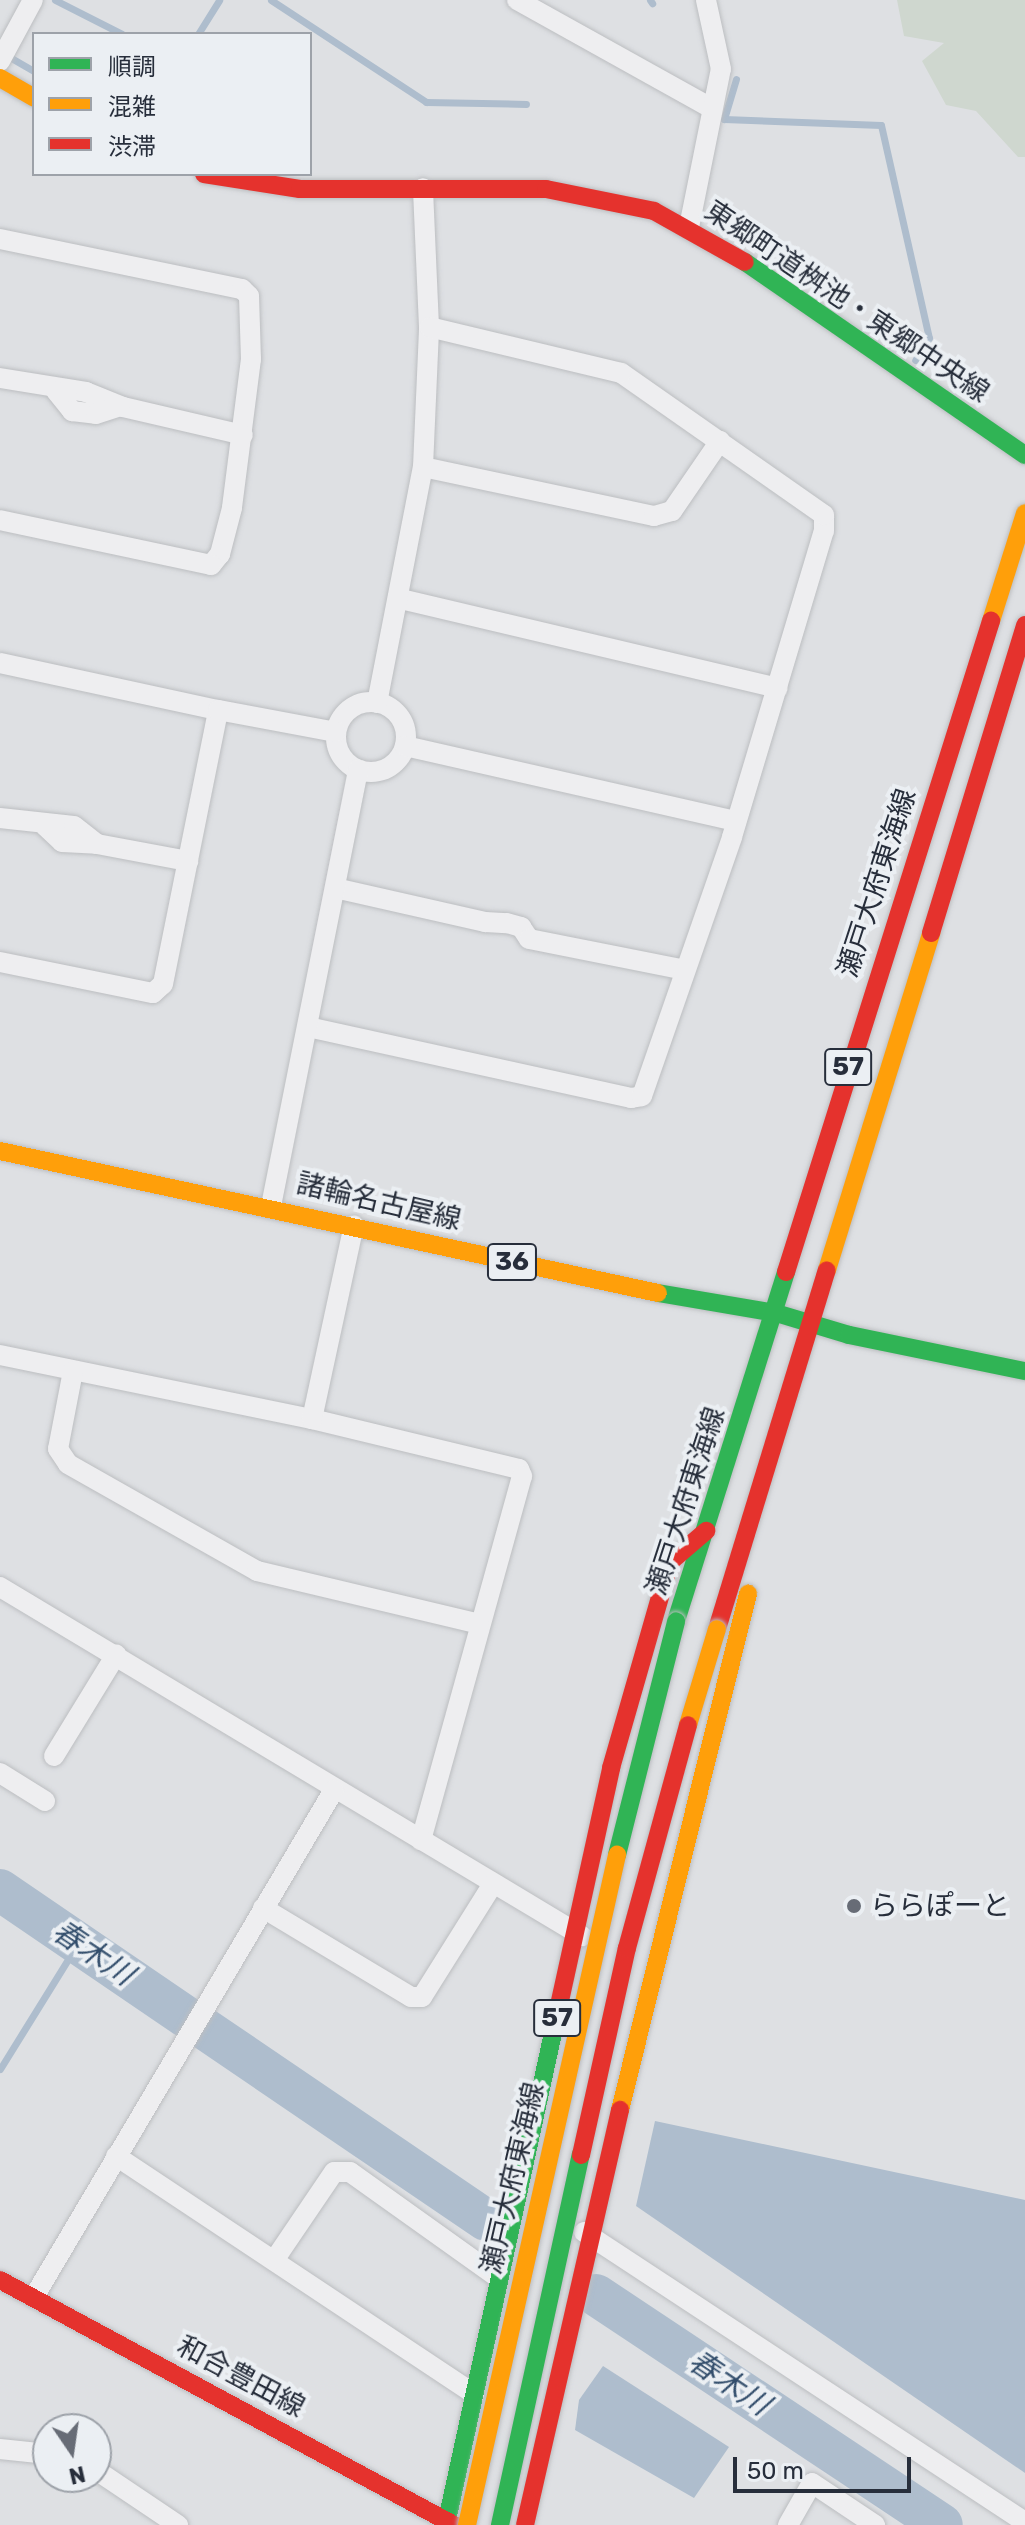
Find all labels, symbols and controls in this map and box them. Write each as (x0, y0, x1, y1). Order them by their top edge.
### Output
legend (32, 32, 312, 176)
text: 順調 (108, 53, 156, 81)
text: 混雑 (108, 93, 156, 121)
text: 渋滞 (108, 133, 156, 161)
street label: 東郷町道桝池・東郷中央線 (698, 194, 996, 410)
street label: 瀬戸大府東海線 (831, 785, 923, 981)
road number: 57 (824, 1045, 872, 1089)
street label: 諸輪名古屋線 (293, 1167, 465, 1237)
road number: 36 (486, 1240, 538, 1284)
street label: 瀬戸大府東海線 (640, 1403, 732, 1599)
place label: ららぽーと (870, 1889, 1010, 1923)
marker: ららぽーと (845, 1897, 863, 1915)
water label: 春木川 (46, 1913, 140, 1993)
road number: 57 (533, 1996, 581, 2040)
street label: 瀬戸大府東海線 (475, 2079, 551, 2277)
street label: 和合豊田線 (171, 2329, 311, 2425)
water label: 春木川 (682, 2343, 776, 2423)
north arrow (32, 2413, 112, 2493)
scale bar (737, 2441, 915, 2491)
text: 50 m (747, 2457, 804, 2485)
text: N (66, 2460, 88, 2490)

